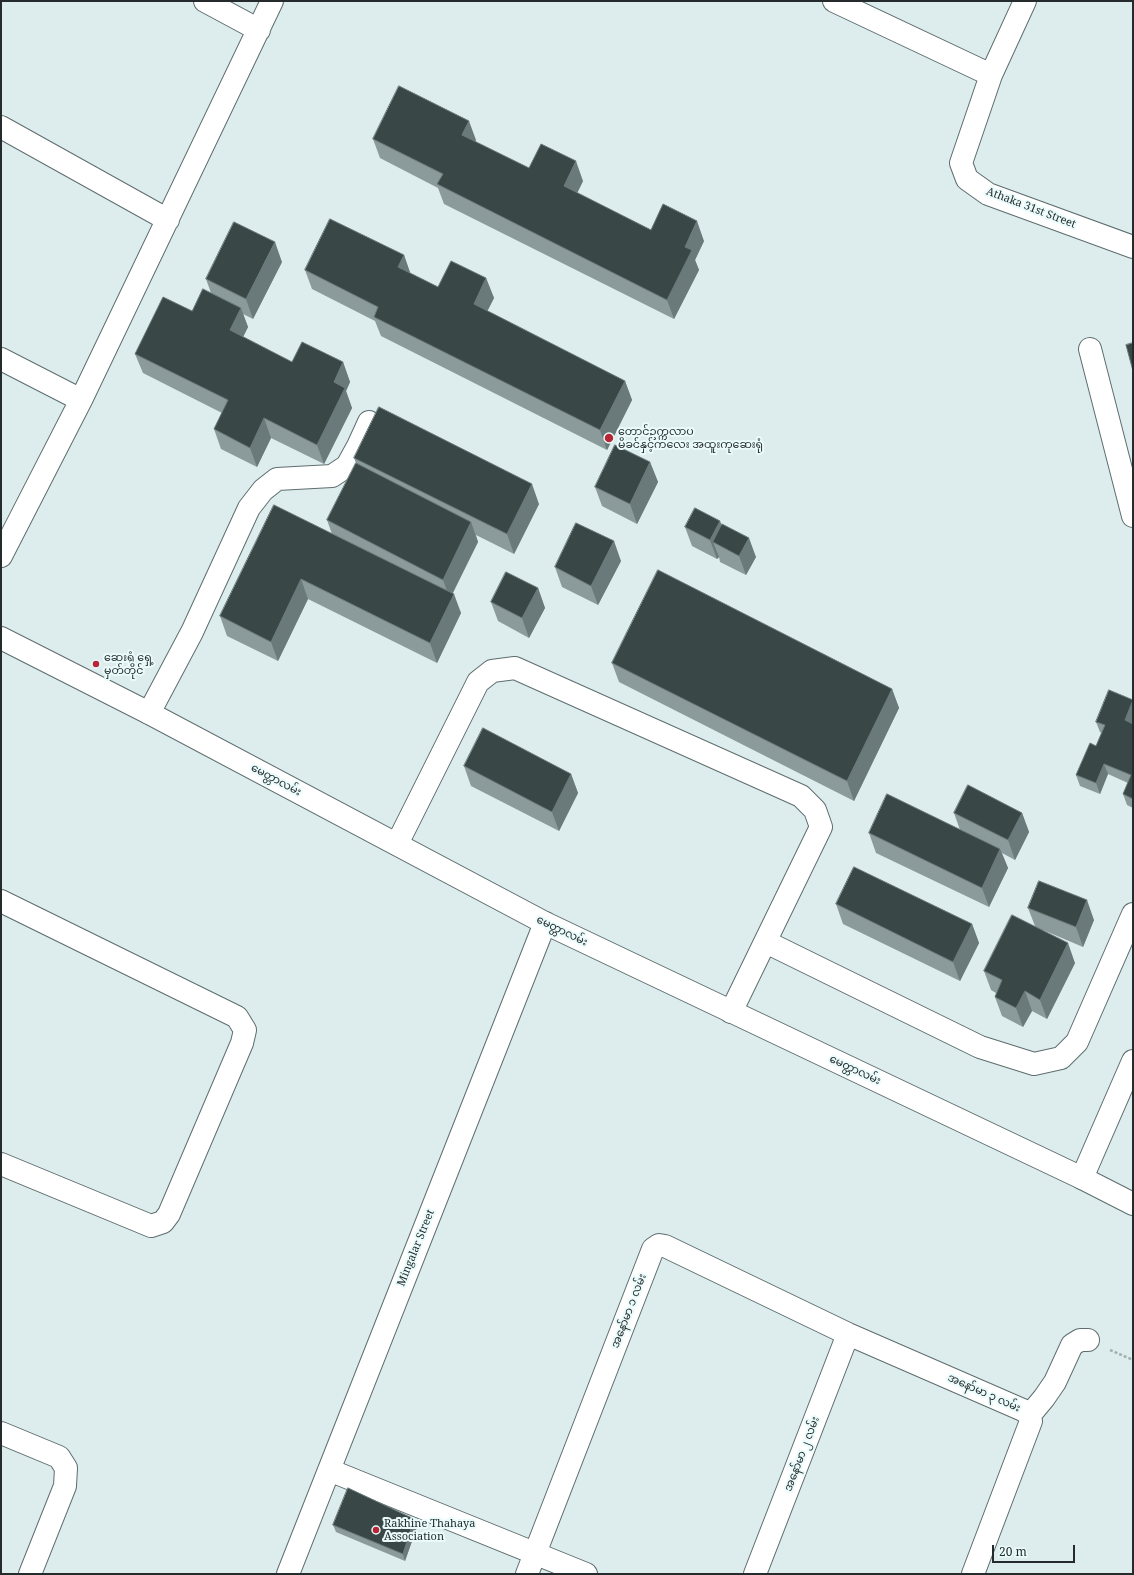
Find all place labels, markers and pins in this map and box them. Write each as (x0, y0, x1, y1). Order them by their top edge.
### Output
place label: တောင်ဥက္ကလာပ မိခင်နှင့်ကလေး အထူးကုဆေးရုံ (618, 425, 763, 451)
marker: တောင်ဥက္ကလာပ မိခင်နှင့်ကလေး အထူးကုဆေးရုံ (603, 432, 615, 444)
place label: ဆေးရုံ ရှေ့ မှတ်တိုင် (104, 651, 154, 677)
marker: ဆေးရုံ ရှေ့ မှတ်တိုင် (91, 659, 101, 669)
place label: Rakhine Thahaya Association (384, 1517, 475, 1543)
marker: Rakhine Thahaya Association (371, 1525, 381, 1535)

